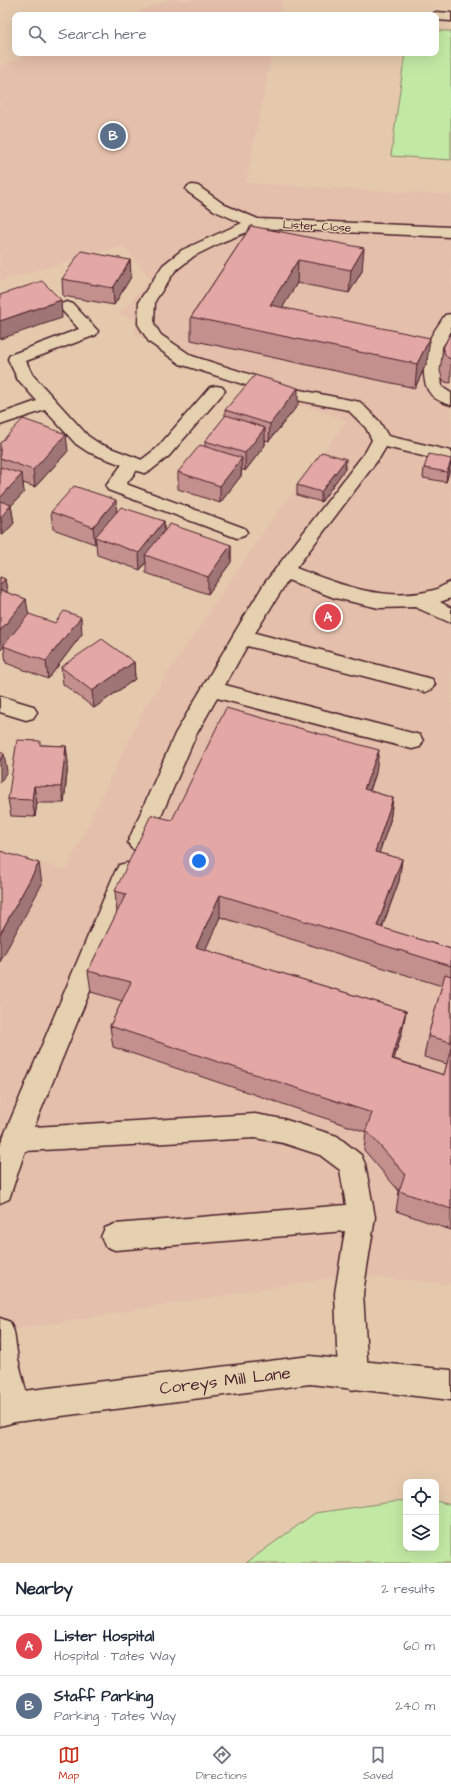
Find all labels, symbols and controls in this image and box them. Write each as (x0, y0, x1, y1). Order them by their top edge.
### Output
search box (12, 12, 439, 56)
icon: search (26, 23, 48, 45)
text: Search here (58, 24, 147, 45)
pin: B (100, 121, 126, 151)
street label: Lister Close (282, 216, 352, 237)
pin: A (315, 602, 341, 632)
your location (189, 851, 209, 871)
street label: Coreys Mill Lane (158, 1361, 292, 1402)
map controls (403, 1479, 439, 1551)
button: locate (403, 1479, 439, 1515)
button: layers (403, 1515, 439, 1551)
text: Nearby (16, 1577, 73, 1601)
text: 2 results (381, 1580, 435, 1598)
text: Lister Hospital (54, 1626, 154, 1647)
text: A (25, 1637, 33, 1655)
text: 60 m (403, 1637, 435, 1655)
text: Hospital · Tates Way (54, 1647, 176, 1665)
text: Staff Parking (54, 1686, 153, 1707)
text: B (24, 1697, 34, 1715)
text: 240 m (395, 1697, 435, 1715)
text: Parking · Tates Way (54, 1707, 176, 1725)
tab: Map (58, 1744, 80, 1783)
tab: Directions (196, 1744, 247, 1783)
tab: Saved (363, 1744, 393, 1783)

